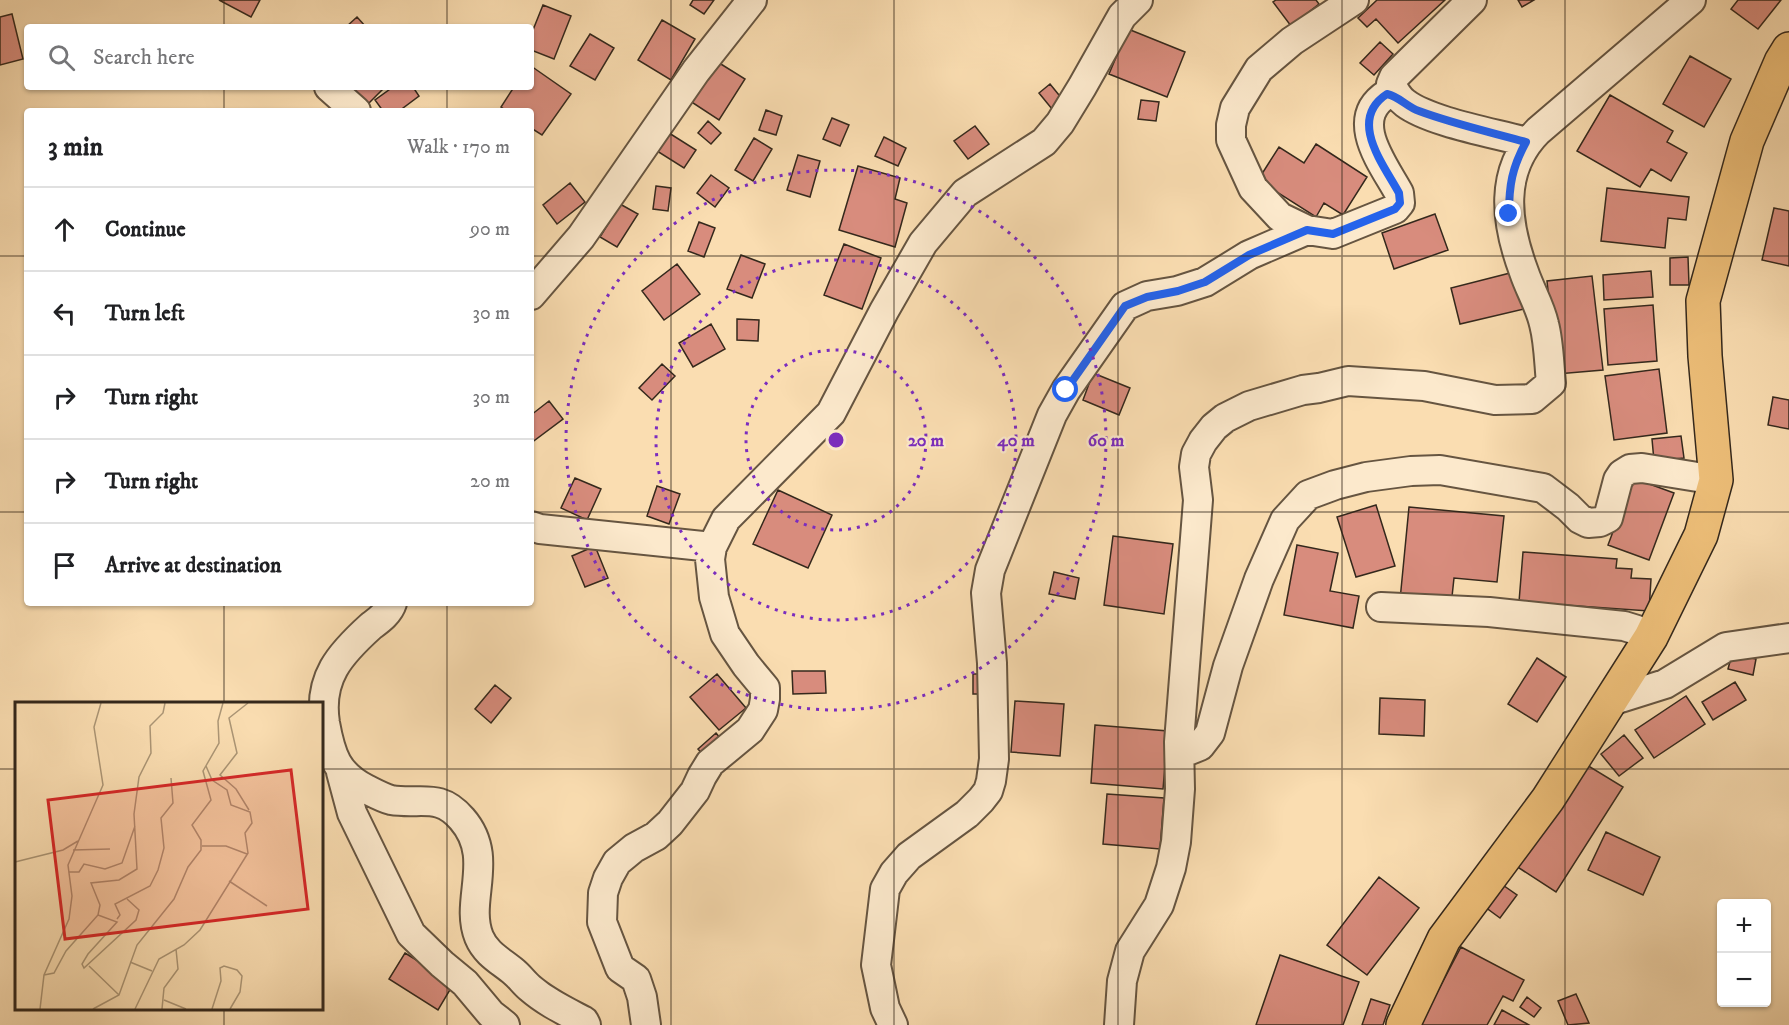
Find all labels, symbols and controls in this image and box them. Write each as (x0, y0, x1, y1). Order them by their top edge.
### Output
search box (24, 24, 534, 90)
icon: search (45, 41, 78, 74)
text: Search here (93, 44, 195, 71)
text: 3 min (48, 131, 103, 164)
text: Walk · 170 m (407, 135, 510, 160)
route end (1495, 200, 1521, 226)
icon: ahead (48, 213, 81, 246)
text: Continue (105, 216, 186, 243)
text: 90 m (470, 217, 510, 242)
icon: left (48, 297, 81, 330)
text: Turn left (105, 300, 185, 327)
text: 30 m (472, 301, 510, 326)
route start (1052, 376, 1078, 402)
icon: right (48, 381, 81, 414)
text: Turn right (105, 384, 198, 411)
text: 30 m (472, 385, 510, 410)
centre of rings (826, 430, 846, 450)
text: 20 m (908, 430, 944, 452)
text: 40 m (996, 430, 1035, 452)
text: 60 m (1088, 430, 1125, 452)
icon: right (48, 465, 81, 498)
text: Turn right (105, 468, 198, 495)
text: 20 m (470, 469, 510, 494)
icon: arrive (48, 549, 81, 582)
text: Arrive at destination (105, 552, 282, 579)
inset map (15, 702, 322, 1010)
map controls (1717, 899, 1771, 1007)
button: + (1717, 899, 1771, 953)
button: − (1717, 953, 1771, 1007)

